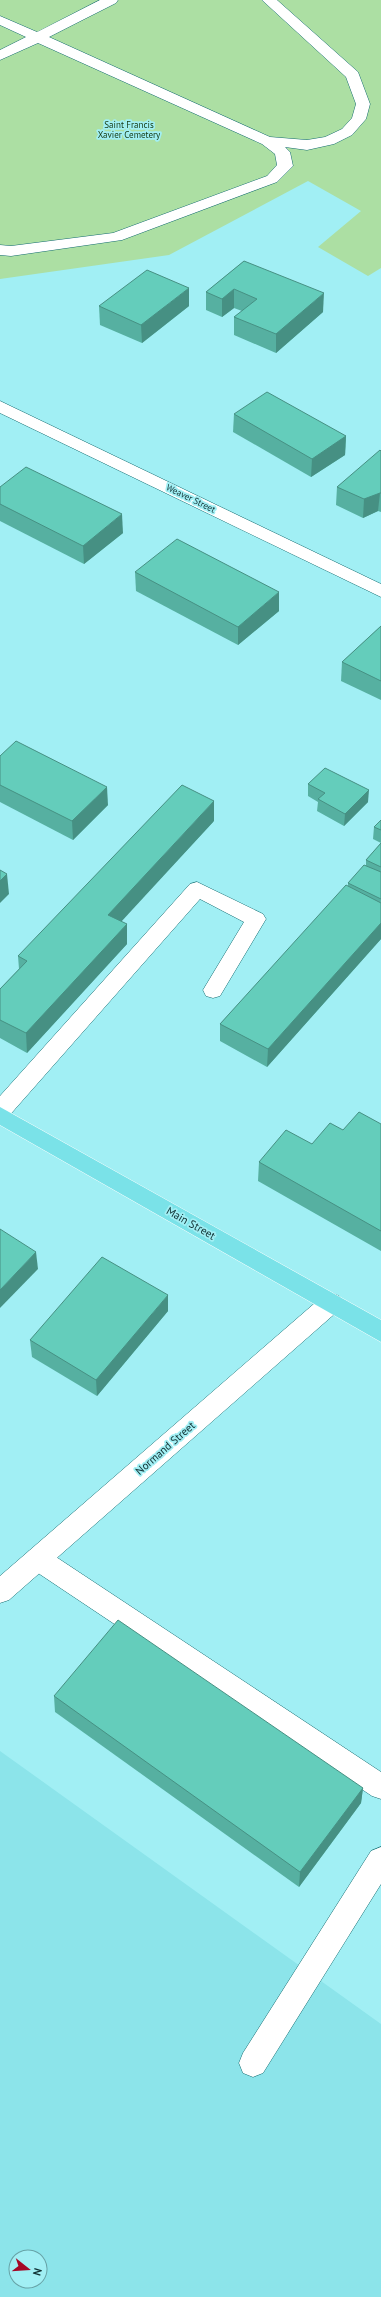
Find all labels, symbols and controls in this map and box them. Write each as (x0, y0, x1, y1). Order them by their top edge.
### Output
park label: Saint Francis Xavier Cemetery (98, 119, 161, 140)
street label: Weaver Street (165, 481, 217, 515)
street label: Main Street (164, 1203, 218, 1243)
street label: Normand Street (132, 1418, 198, 1478)
north arrow (8, 2249, 48, 2289)
text: N (30, 2266, 45, 2277)

